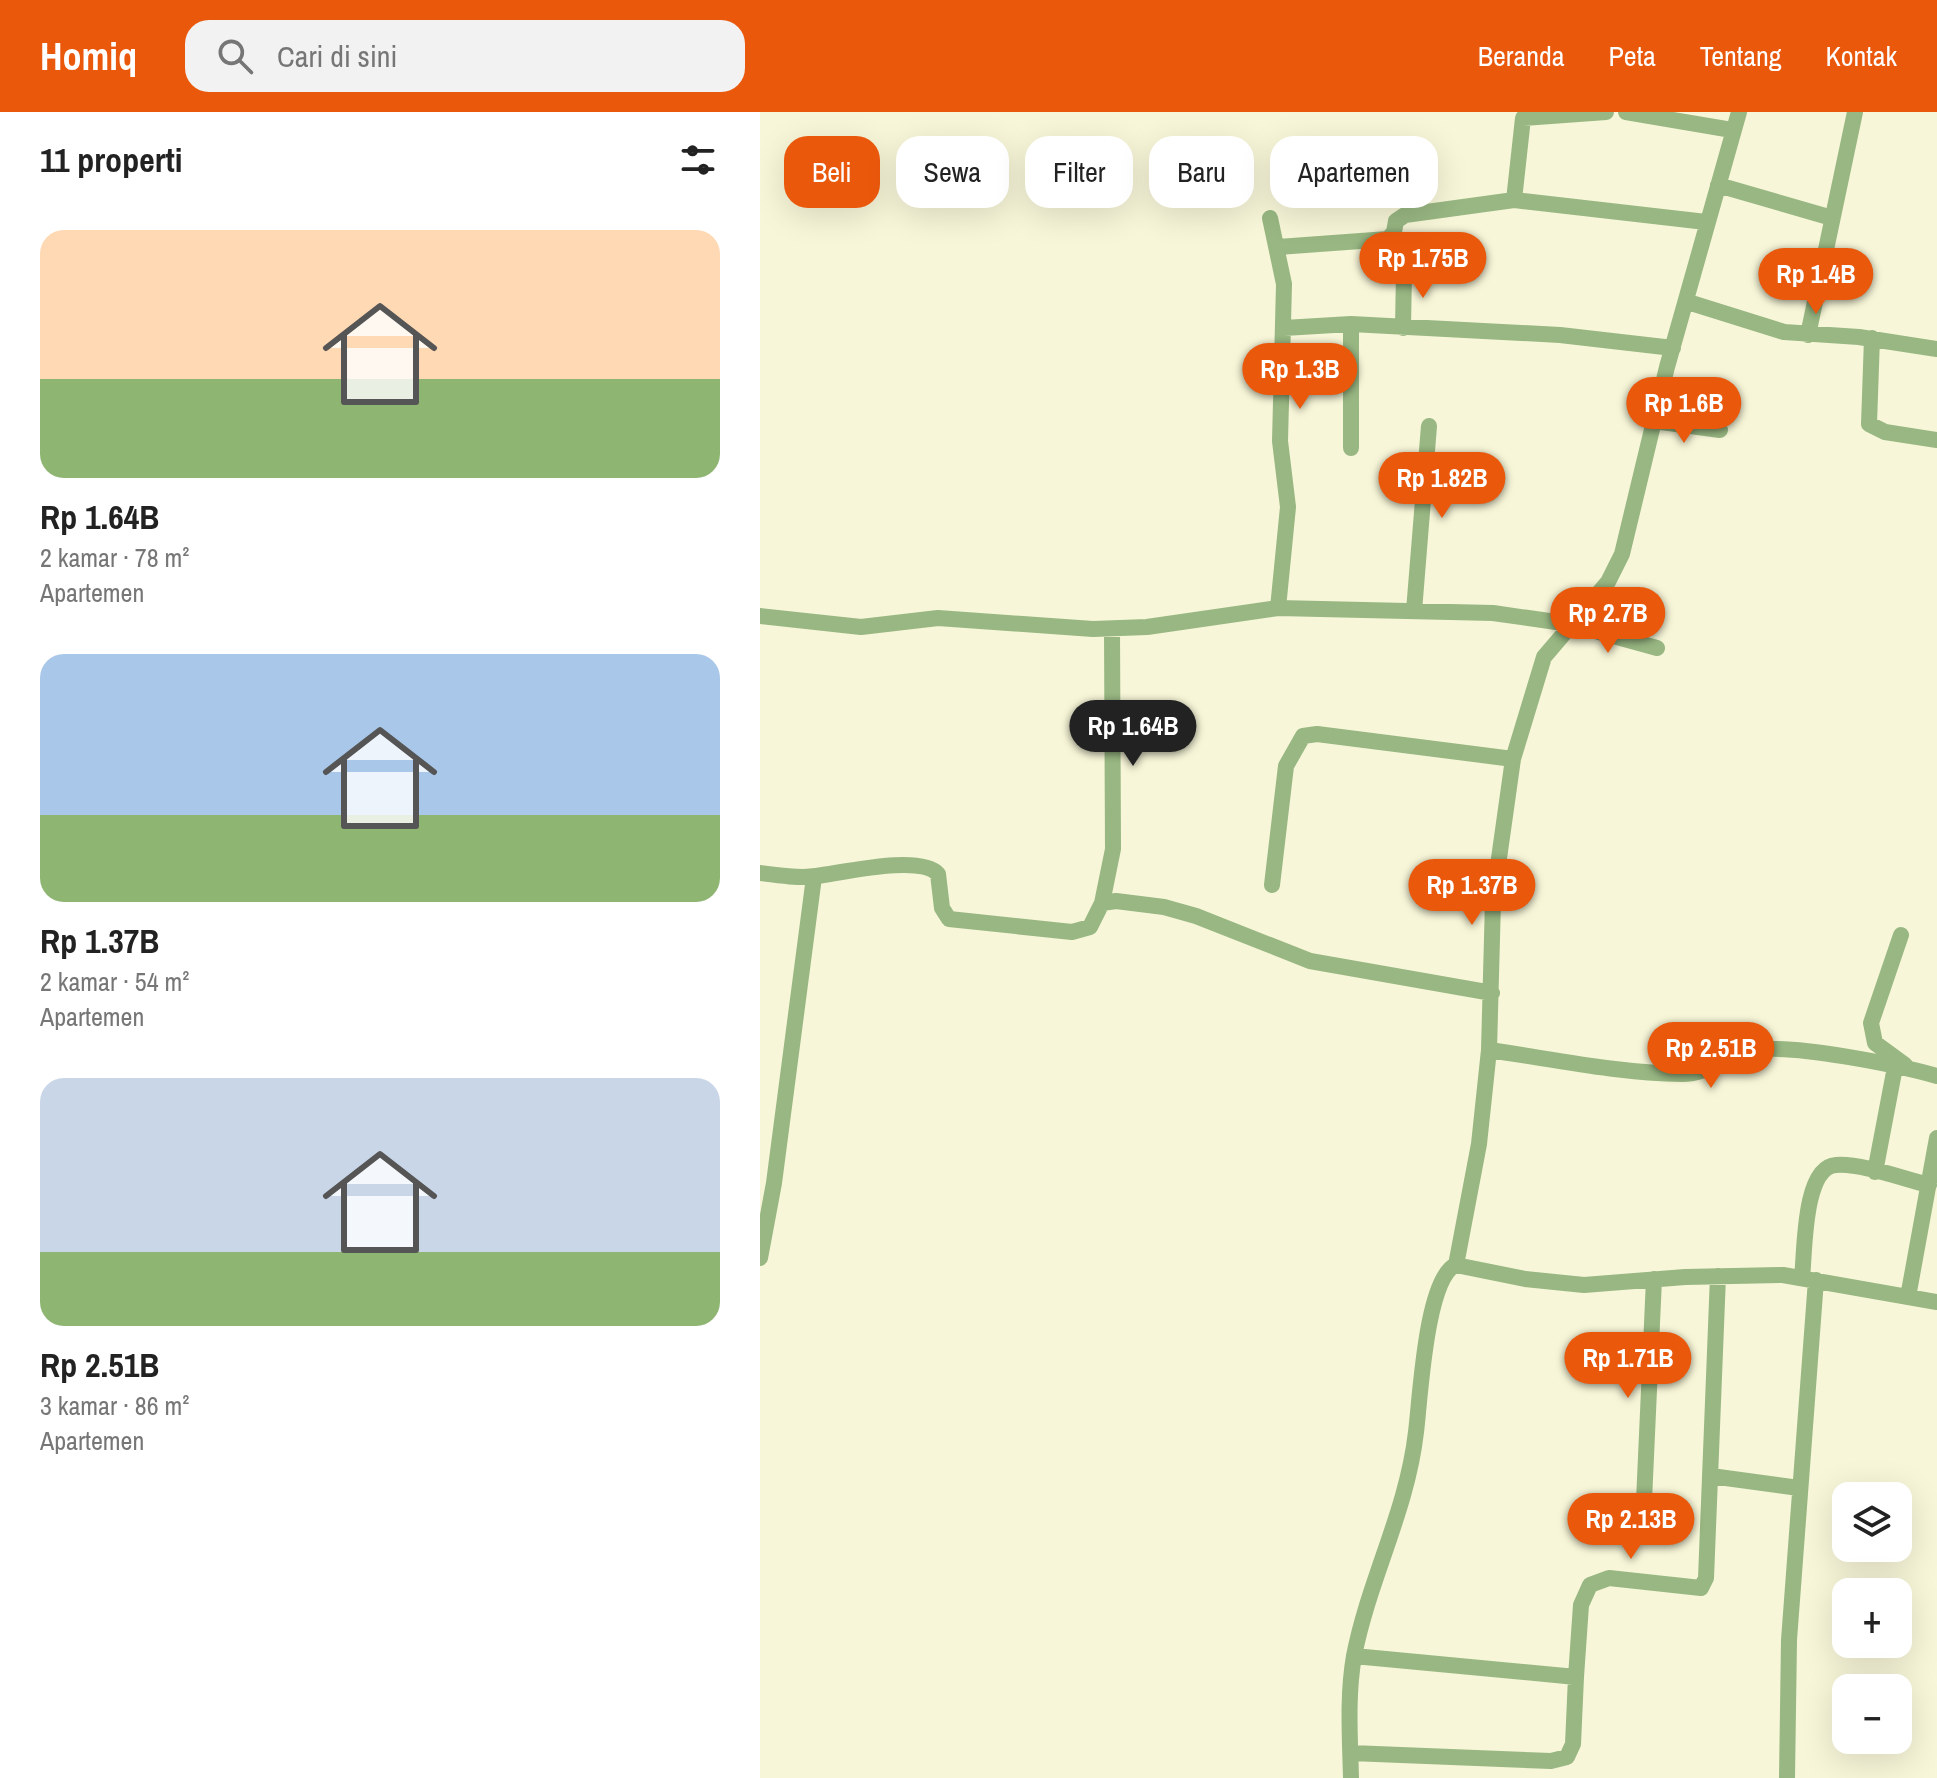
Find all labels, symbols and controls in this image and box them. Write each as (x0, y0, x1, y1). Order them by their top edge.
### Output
search box (185, 20, 745, 92)
text: Homiq (40, 31, 137, 82)
icon: search (213, 34, 257, 78)
text: Cari di sini (277, 36, 397, 76)
text: Beranda (1478, 37, 1565, 75)
text: Peta (1609, 37, 1656, 75)
text: Tentang (1700, 37, 1782, 75)
text: Kontak (1826, 37, 1897, 75)
chip: Beli (784, 136, 880, 208)
chip: Sewa (896, 136, 1009, 208)
chip: Filter (1025, 136, 1133, 208)
chip: Baru (1149, 136, 1254, 208)
chip: Apartemen (1270, 136, 1438, 208)
text: 11 properti (40, 137, 183, 183)
icon: filters (676, 138, 720, 182)
pin: Rp 1.75B (1340, 232, 1506, 300)
text: Rp 1.75B (1377, 240, 1469, 275)
pin: Rp 1.4B (1742, 248, 1890, 316)
text: Rp 1.4B (1776, 256, 1856, 291)
icon: home (308, 282, 452, 426)
pin: Rp 1.3B (1226, 343, 1374, 411)
text: Rp 1.3B (1260, 351, 1340, 386)
pin: Rp 1.6B (1610, 377, 1758, 445)
text: Rp 1.6B (1644, 385, 1724, 420)
pin: Rp 1.82B (1359, 452, 1525, 520)
text: Rp 1.82B (1396, 460, 1488, 495)
text: Rp 1.64B (40, 494, 159, 540)
text: 2 kamar · 78 m² (40, 540, 189, 575)
text: Apartemen (40, 575, 144, 610)
pin: Rp 2.7B (1534, 587, 1682, 655)
text: Rp 2.7B (1568, 595, 1648, 630)
pin: Rp 1.64B (1050, 700, 1216, 768)
icon: home (308, 706, 452, 850)
text: Rp 1.64B (1087, 708, 1179, 743)
pin: Rp 1.37B (1389, 859, 1555, 927)
text: Rp 1.37B (1426, 867, 1518, 902)
text: Rp 1.37B (40, 918, 159, 964)
text: 2 kamar · 54 m² (40, 964, 189, 999)
text: Apartemen (40, 999, 144, 1034)
pin: Rp 2.51B (1628, 1022, 1794, 1090)
text: Rp 2.51B (1665, 1030, 1757, 1065)
icon: home (308, 1130, 452, 1274)
pin: Rp 1.71B (1545, 1332, 1711, 1400)
text: Rp 1.71B (1582, 1340, 1674, 1375)
text: Rp 2.51B (40, 1342, 159, 1388)
text: 3 kamar · 86 m² (40, 1388, 189, 1423)
text: Apartemen (40, 1423, 144, 1458)
map controls (1832, 1482, 1912, 1754)
button: layers (1832, 1482, 1912, 1562)
pin: Rp 2.13B (1548, 1493, 1714, 1561)
text: Rp 2.13B (1585, 1501, 1677, 1536)
button: + (1832, 1578, 1912, 1658)
button: − (1832, 1674, 1912, 1754)

